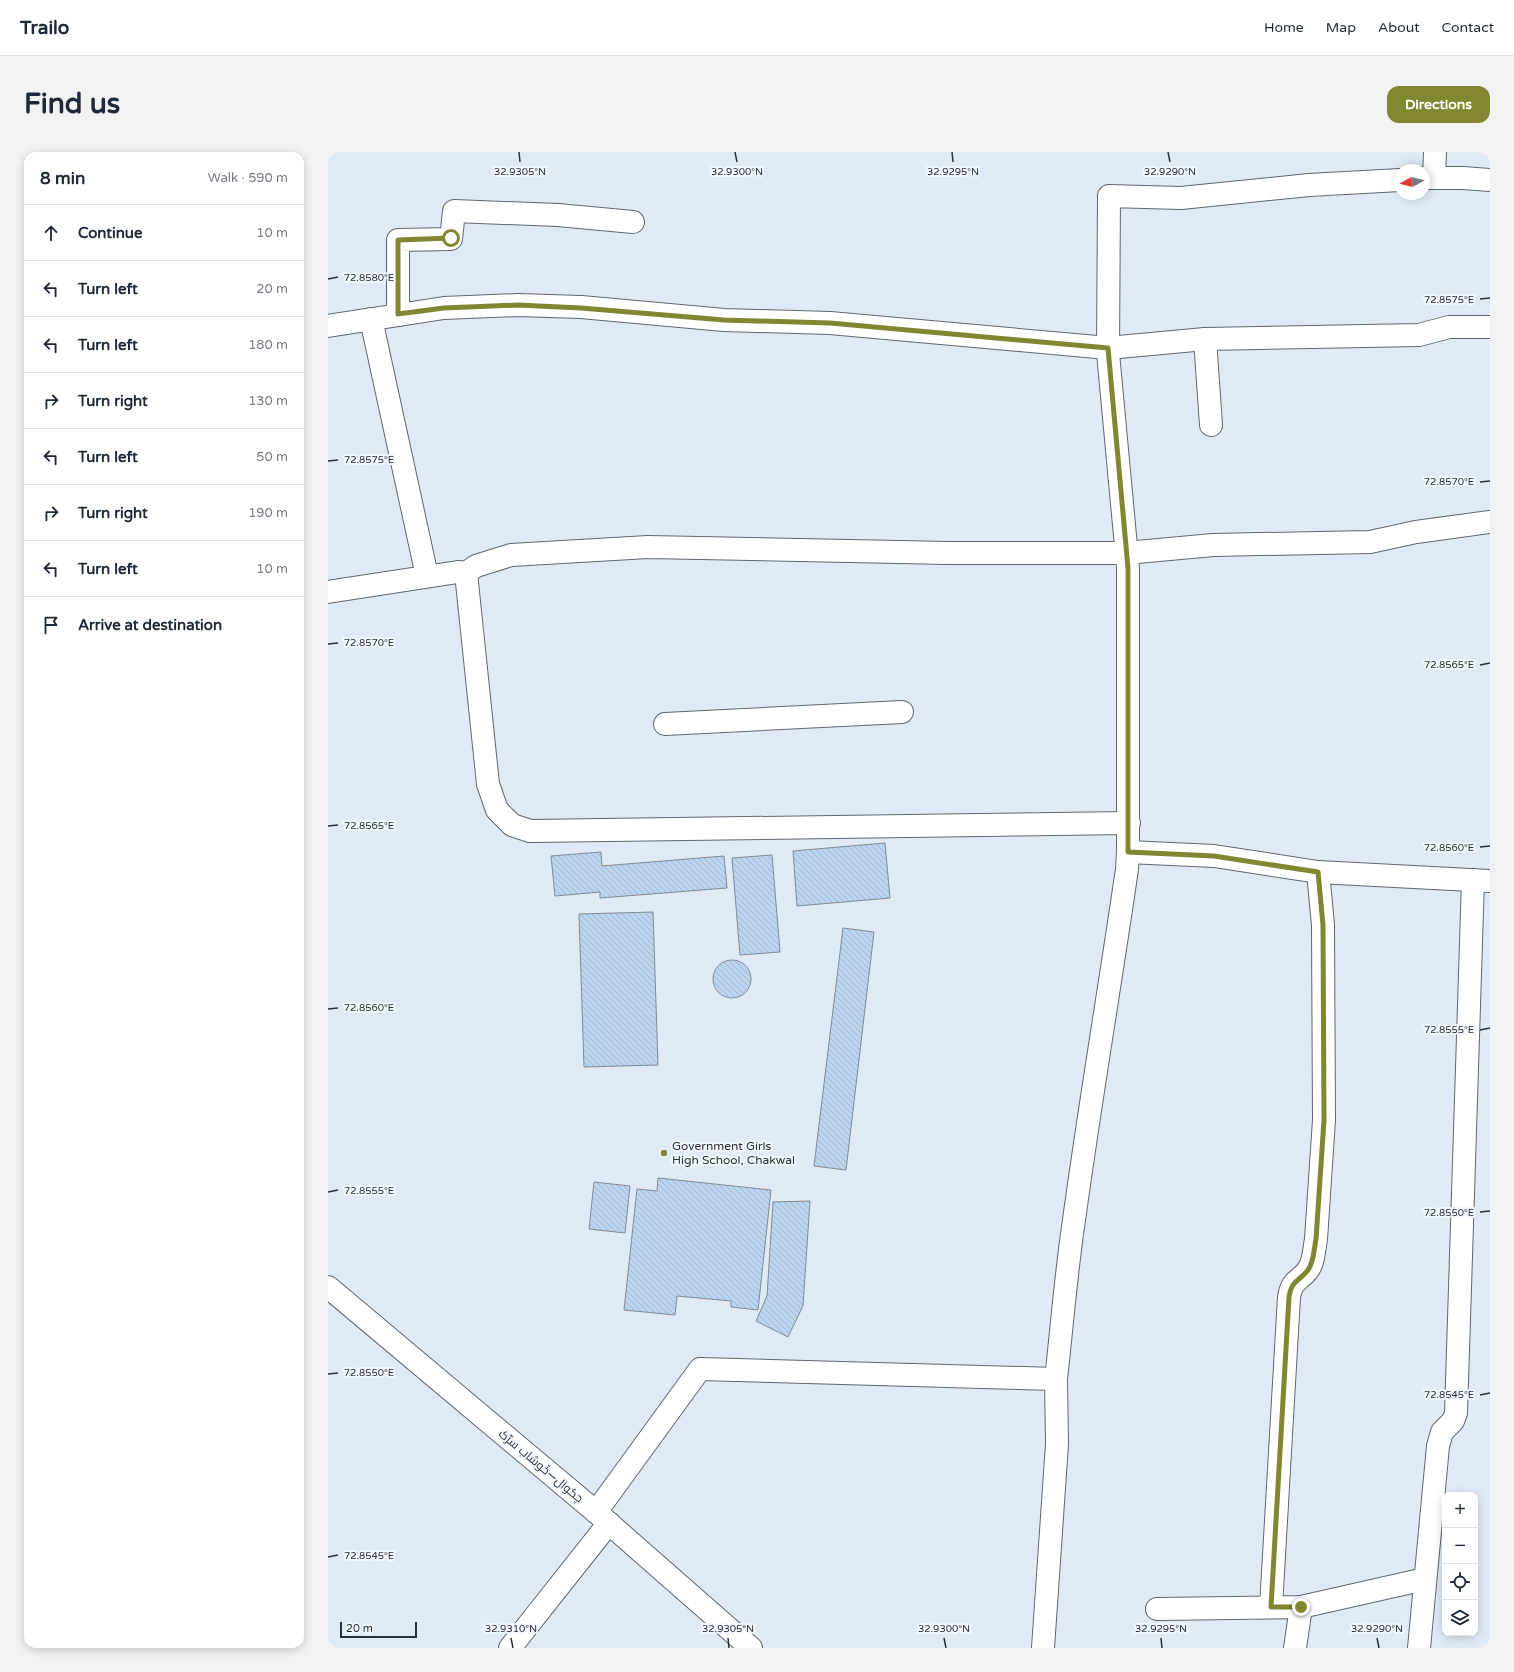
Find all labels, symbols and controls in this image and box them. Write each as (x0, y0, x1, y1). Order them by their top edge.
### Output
text: Trailo (20, 17, 69, 39)
text: Home (1264, 19, 1304, 36)
text: Map (1326, 19, 1356, 36)
text: About (1378, 19, 1420, 36)
text: Contact (1442, 19, 1494, 36)
button: Directions (1387, 86, 1490, 123)
text: Find us (24, 87, 120, 121)
north arrow (1394, 164, 1430, 200)
text: 32.9305°N (494, 166, 546, 178)
text: 32.9300°N (711, 166, 763, 178)
text: 32.9295°N (927, 166, 979, 178)
text: 32.9290°N (1144, 166, 1196, 178)
text: 8 min (40, 168, 85, 189)
text: Walk · 590 m (208, 170, 288, 186)
icon: ahead (40, 222, 62, 244)
text: Continue (78, 224, 142, 242)
text: 10 m (256, 225, 288, 241)
route start (442, 229, 460, 247)
text: 72.8580°E (344, 272, 394, 284)
icon: left (40, 278, 62, 300)
text: Turn left (78, 280, 138, 298)
text: 20 m (256, 281, 288, 297)
text: 72.8575°E (1424, 294, 1474, 306)
icon: left (40, 334, 62, 356)
text: Turn left (78, 336, 138, 354)
text: 180 m (248, 337, 288, 353)
icon: right (40, 390, 62, 412)
text: Turn right (78, 392, 148, 410)
text: 130 m (248, 393, 288, 409)
icon: left (40, 446, 62, 468)
text: Turn left (78, 448, 138, 466)
text: 50 m (256, 449, 288, 465)
text: 72.8575°E (344, 454, 394, 466)
text: 72.8570°E (1424, 476, 1474, 488)
icon: right (40, 502, 62, 524)
text: Turn right (78, 504, 148, 522)
text: 190 m (248, 505, 288, 521)
icon: left (40, 558, 62, 580)
text: Turn left (78, 560, 138, 578)
text: 10 m (256, 561, 288, 577)
icon: arrive (40, 614, 62, 636)
text: Arrive at destination (78, 616, 222, 634)
text: 72.8570°E (344, 637, 394, 649)
text: 72.8565°E (1424, 659, 1474, 671)
text: 72.8565°E (344, 820, 394, 832)
text: 72.8560°E (1424, 842, 1474, 854)
text: 72.8560°E (344, 1002, 394, 1014)
text: 72.8555°E (1424, 1024, 1474, 1036)
place label: Government Girls High School, Chakwal (672, 1139, 795, 1167)
marker: Government Girls High School, Chakwal (659, 1148, 669, 1158)
text: 72.8555°E (344, 1185, 394, 1197)
text: 72.8550°E (1424, 1207, 1474, 1219)
text: 72.8550°E (344, 1367, 394, 1379)
text: 72.8545°E (1424, 1389, 1474, 1401)
street label: چکوال—خُوشاب سڑک (495, 1427, 586, 1507)
map controls (1442, 1492, 1478, 1636)
button: + (1442, 1492, 1478, 1528)
button: − (1442, 1528, 1478, 1564)
text: 72.8545°E (344, 1550, 394, 1562)
button: locate (1442, 1564, 1478, 1600)
route end (1292, 1598, 1310, 1616)
button: layers (1442, 1600, 1478, 1636)
scale bar (340, 1620, 417, 1639)
text: 20 m (346, 1622, 373, 1635)
text: 32.9310°N (485, 1623, 537, 1635)
text: 32.9305°N (702, 1623, 754, 1635)
text: 32.9300°N (918, 1623, 970, 1635)
text: 32.9295°N (1135, 1623, 1187, 1635)
text: 32.9290°N (1351, 1623, 1403, 1635)

